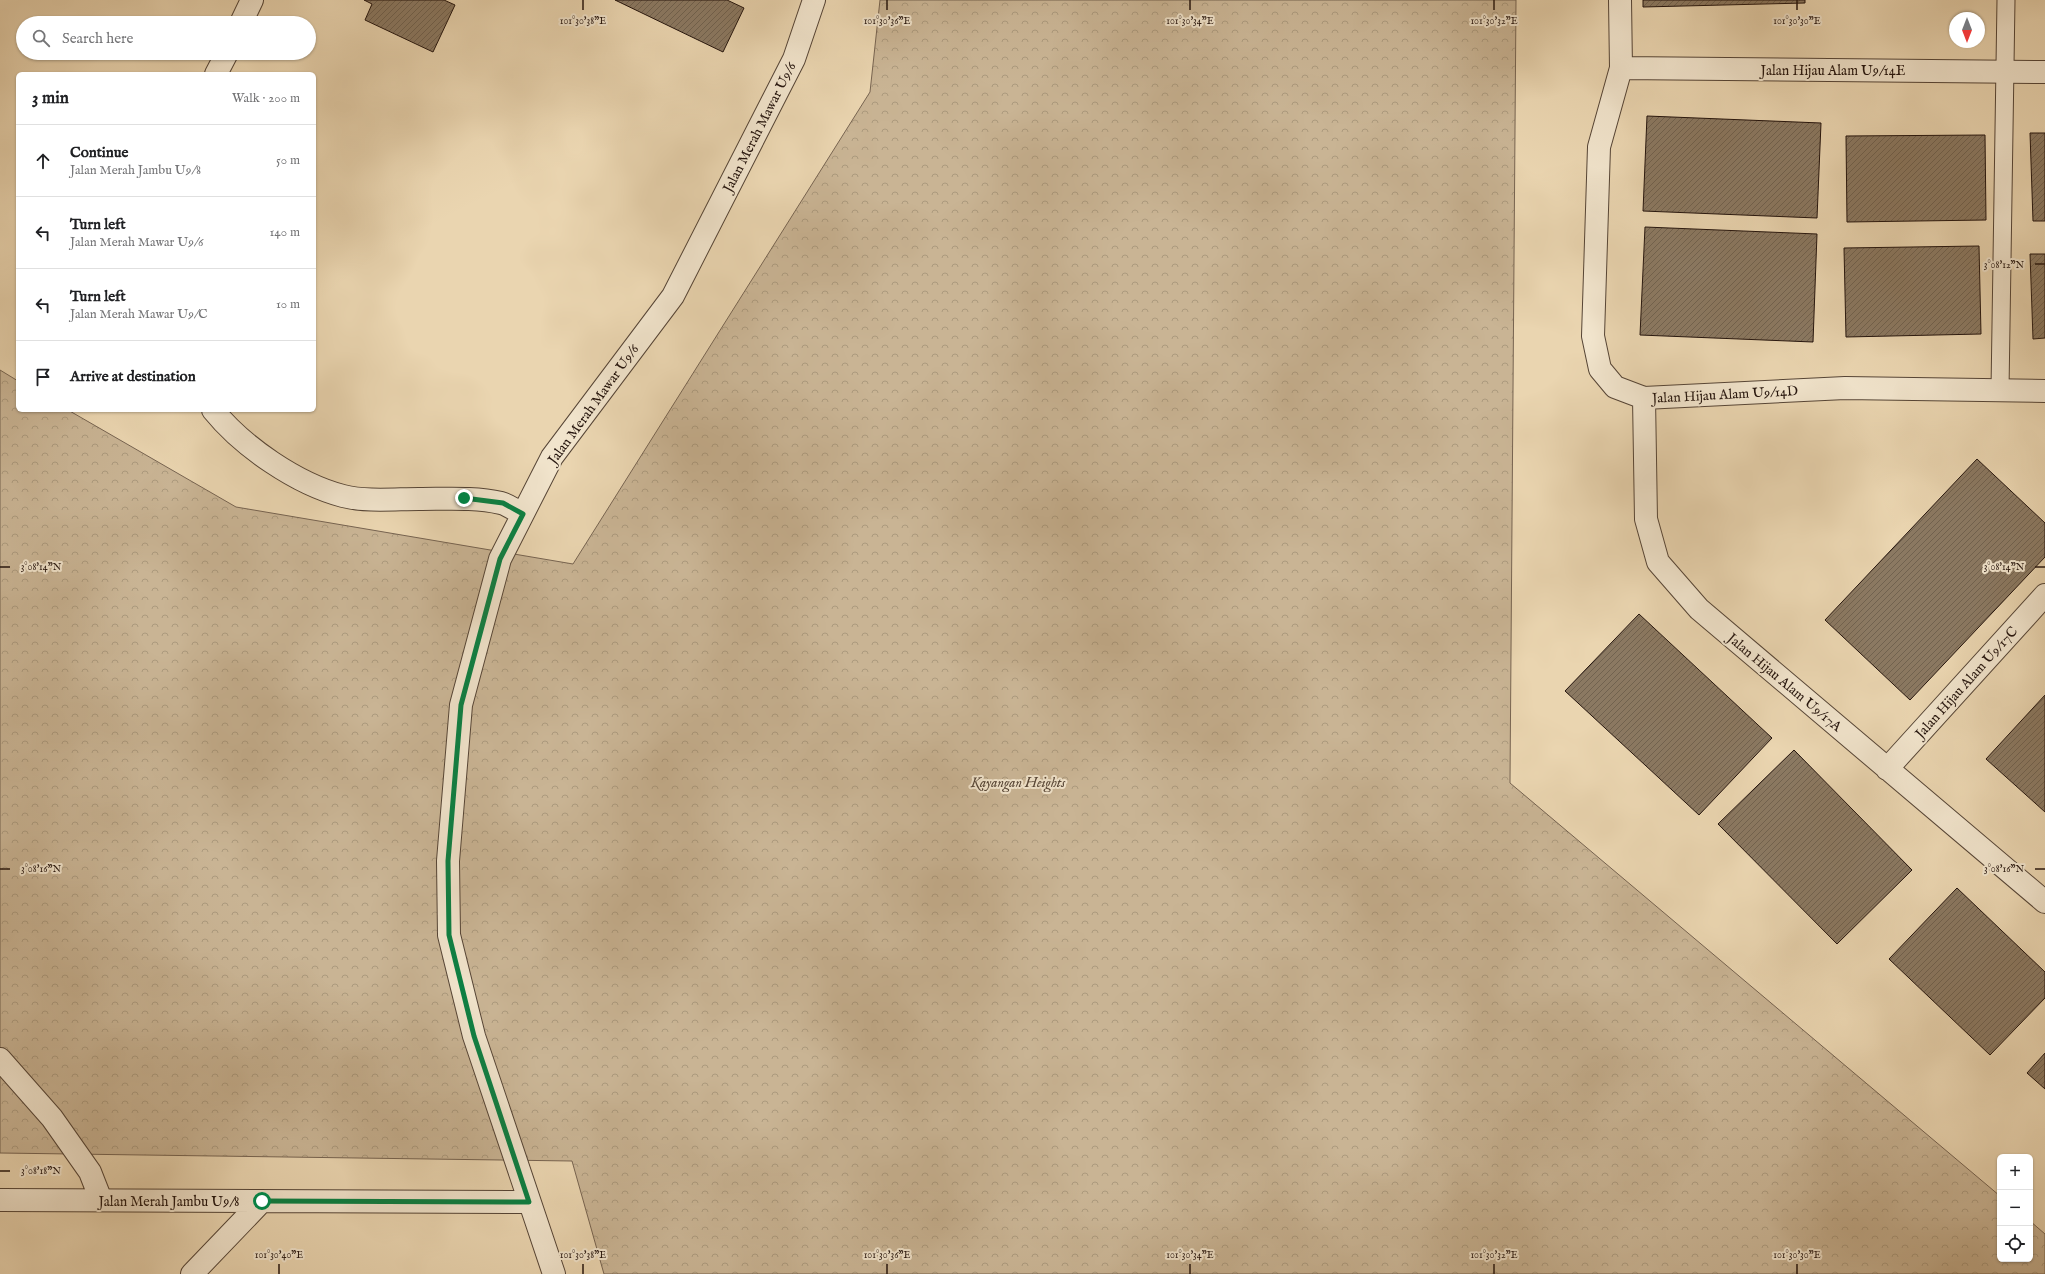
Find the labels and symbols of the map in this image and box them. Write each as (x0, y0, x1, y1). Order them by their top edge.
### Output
north arrow (1949, 12, 1985, 48)
text: 101°30'38"E (560, 15, 606, 28)
text: 101°30'36"E (864, 15, 910, 28)
text: 101°30'34"E (1166, 15, 1214, 28)
text: 101°30'32"E (1470, 15, 1518, 28)
text: 101°30'30"E (1773, 15, 1821, 28)
street label: Jalan Merah Mawar U9/6 (718, 58, 801, 197)
street label: Jalan Hijau Alam U9/14E (1759, 62, 1906, 80)
text: 3°08'12"N (1984, 259, 2025, 272)
street label: Jalan Merah Mawar U9/6 (543, 340, 644, 470)
street label: Jalan Hijau Alam U9/14D (1650, 382, 1799, 408)
route end (455, 489, 473, 507)
text: 3°08'14"N (21, 561, 62, 574)
text: 3°08'14"N (1984, 561, 2025, 574)
street label: Jalan Hijau Alam U9/17C (1910, 623, 2022, 744)
street label: Jalan Hijau Alam U9/17A (1722, 628, 1846, 736)
park label: Kayangan Heights (970, 774, 1066, 793)
text: 3°08'16"N (21, 863, 61, 876)
text: 3°08'16"N (1984, 863, 2024, 876)
text: 3°08'18"N (21, 1165, 61, 1178)
route start (253, 1192, 271, 1210)
street label: Jalan Merah Jambu U9/8 (96, 1193, 240, 1211)
text: 101°30'40"E (255, 1249, 303, 1262)
text: 101°30'38"E (560, 1249, 606, 1262)
text: 101°30'36"E (864, 1249, 910, 1262)
text: 101°30'34"E (1166, 1249, 1214, 1262)
text: 101°30'32"E (1470, 1249, 1518, 1262)
text: 101°30'30"E (1773, 1249, 1821, 1262)

